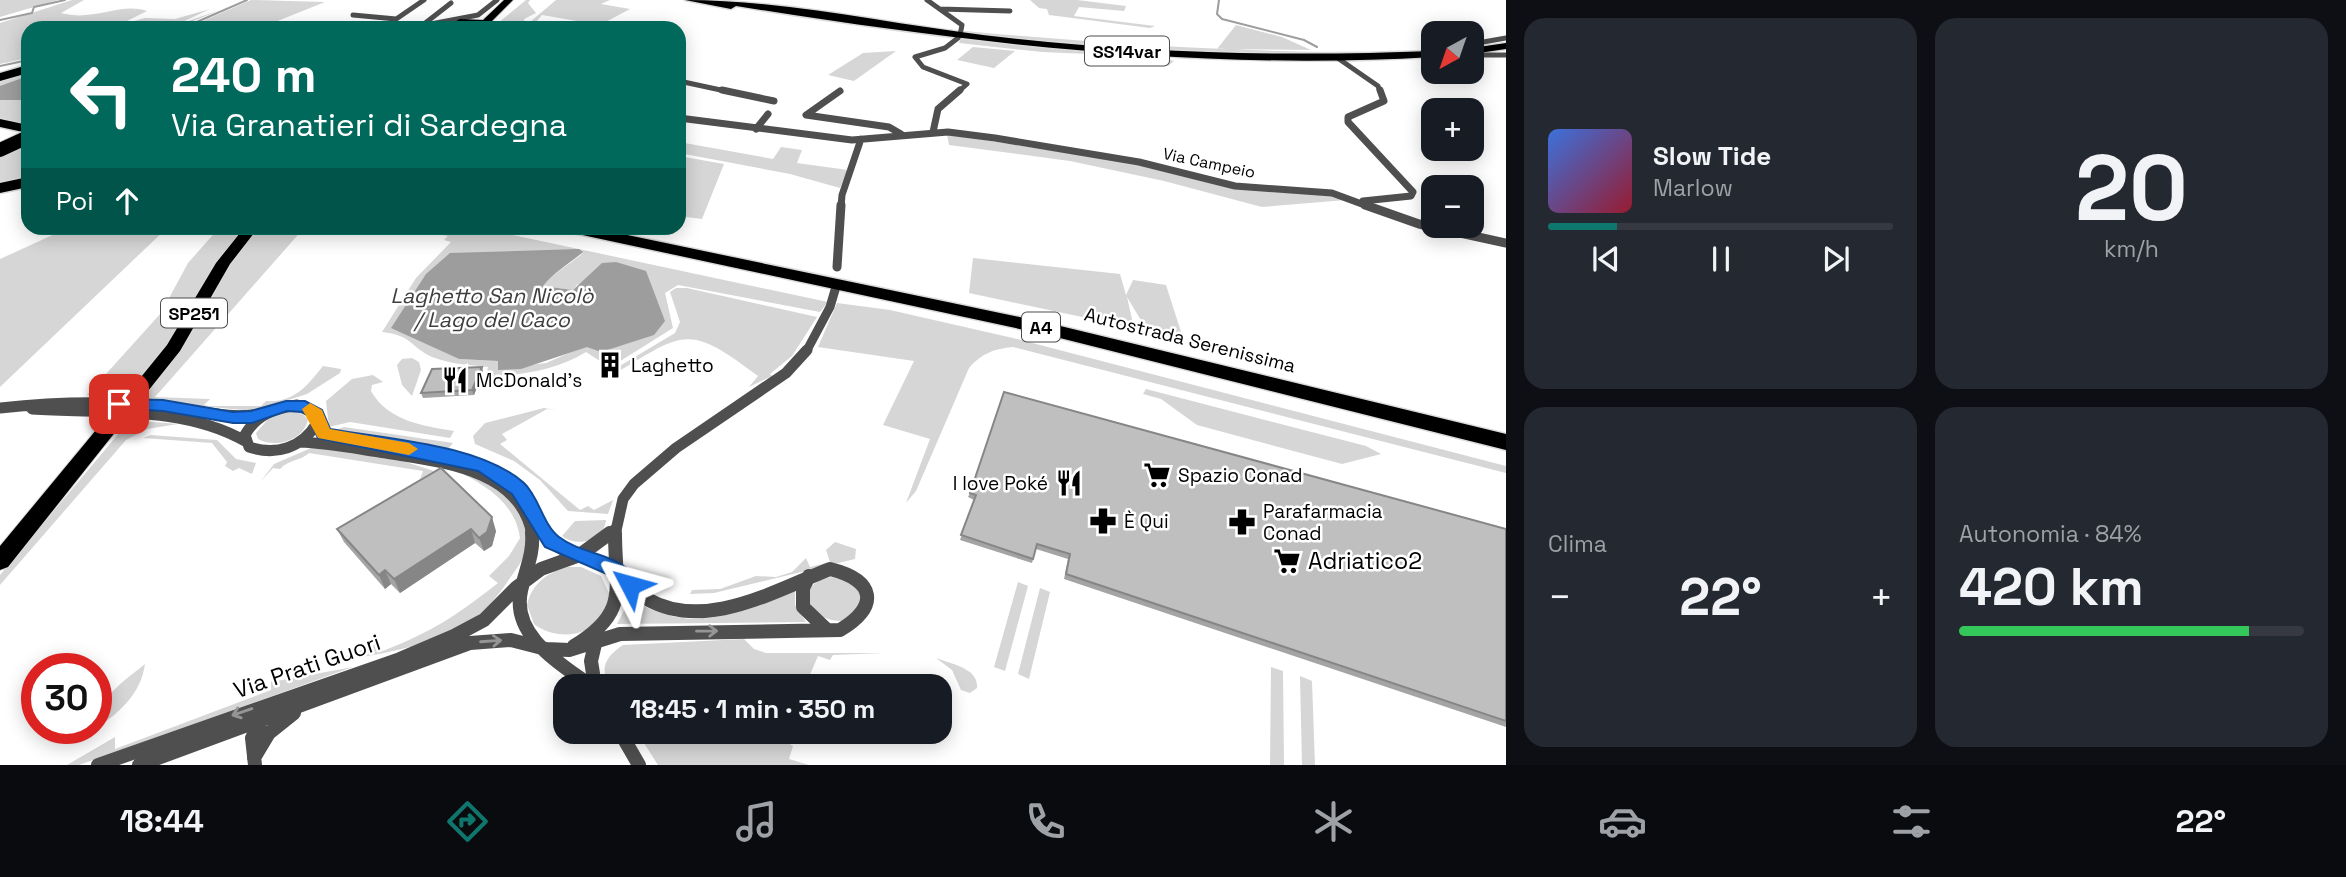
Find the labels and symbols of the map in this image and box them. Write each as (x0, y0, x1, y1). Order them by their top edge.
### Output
north arrow (1421, 21, 1484, 84)
road number: SS14var (1085, 36, 1169, 66)
street label: Via Campeio (1161, 143, 1257, 183)
water label: Laghetto San Nicolò / Lago del Caco (391, 282, 594, 333)
road number: SP251 (161, 298, 227, 328)
street label: Autostrada Serenissima (1082, 302, 1298, 378)
road number: A4 (1022, 312, 1060, 342)
building icon: Laghetto (595, 350, 625, 380)
place label: Laghetto (631, 353, 714, 378)
restaurant icon: McDonald's (440, 365, 470, 395)
place label: McDonald's (476, 368, 582, 393)
pin (89, 374, 149, 434)
supermarket icon: Spazio Conad (1142, 460, 1172, 490)
place label: Spazio Conad (1178, 463, 1302, 488)
restaurant icon: I love Poké (1054, 468, 1084, 498)
place label: I love Poké (953, 471, 1048, 496)
place label: Parafarmacia Conad (1263, 499, 1383, 546)
pharmacy icon: È Qui (1088, 506, 1118, 536)
pharmacy icon: Parafarmacia Conad (1227, 507, 1257, 537)
place label: È Qui (1124, 509, 1169, 534)
supermarket icon: Adriatico2 (1272, 546, 1302, 576)
place label: Adriatico2 (1308, 546, 1422, 576)
position arrow (593, 548, 667, 622)
one-way arrow (695, 624, 718, 638)
street label: Via Prati Guori (230, 627, 384, 705)
one-way arrow (479, 634, 502, 647)
speed limit sign: 30 (21, 653, 112, 744)
one-way arrow (232, 707, 254, 719)

